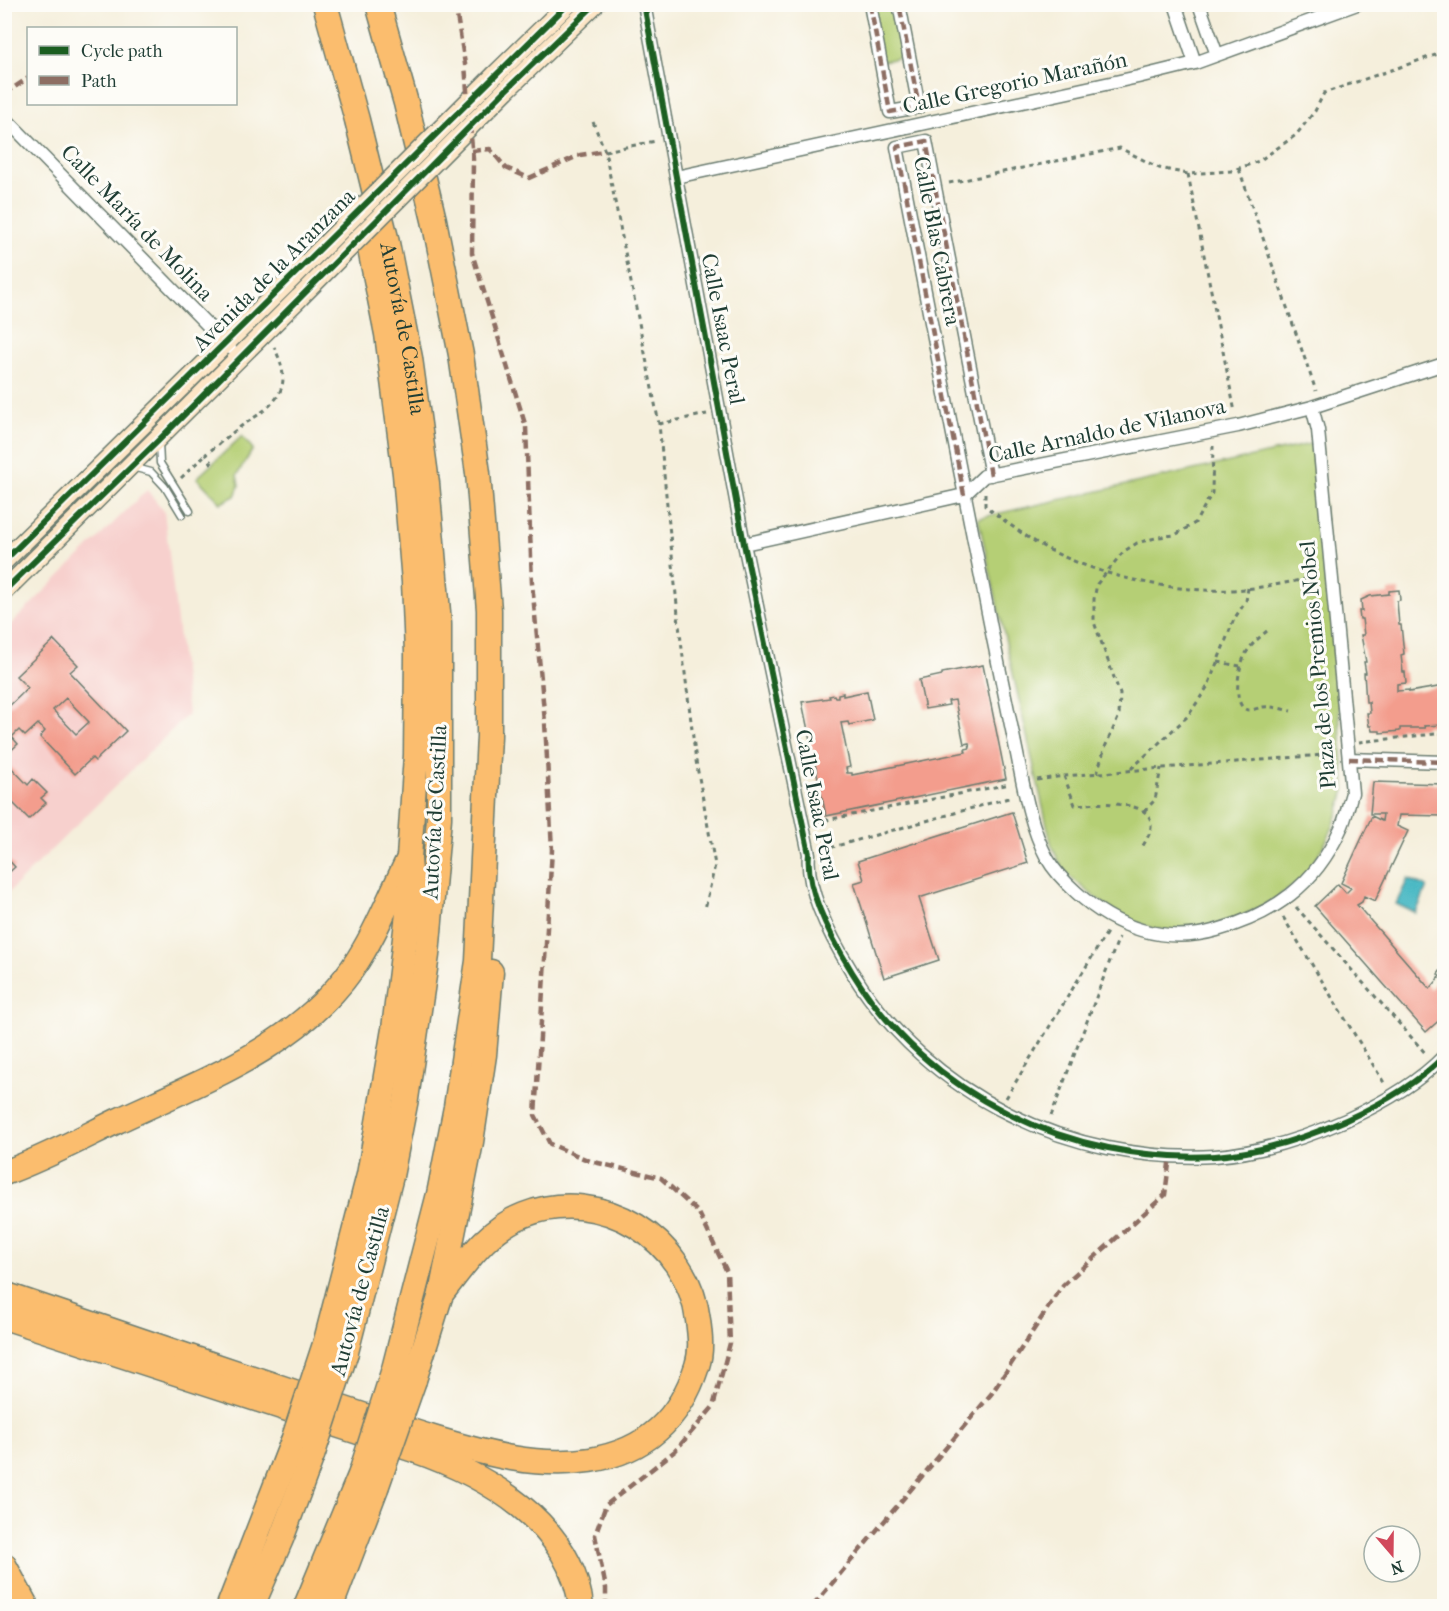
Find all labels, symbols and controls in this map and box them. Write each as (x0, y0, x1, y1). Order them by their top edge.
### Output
legend (27, 27, 237, 105)
text: Cycle path (81, 41, 162, 62)
street label: Calle Gregorio Marañón (900, 46, 1130, 120)
text: Path (81, 71, 117, 92)
street label: Calle María de Molina (56, 139, 219, 307)
street label: Calle Blas Cabrera (908, 154, 966, 329)
street label: Avenida de la Aranzana (187, 183, 361, 357)
street label: Autovía de Castilla (374, 239, 431, 417)
street label: Calle Isaac Peral (696, 251, 750, 407)
street label: Calle Arnaldo de Vilanova (986, 393, 1229, 469)
street label: Plaza de los Premios Nobel (1294, 540, 1342, 790)
street label: Autovía de Castilla (417, 723, 453, 901)
street label: Calle Isaac Peral (790, 727, 844, 883)
street label: Autovía de Castilla (325, 1202, 395, 1380)
north arrow (1362, 1524, 1422, 1584)
text: N (1387, 1557, 1406, 1579)

